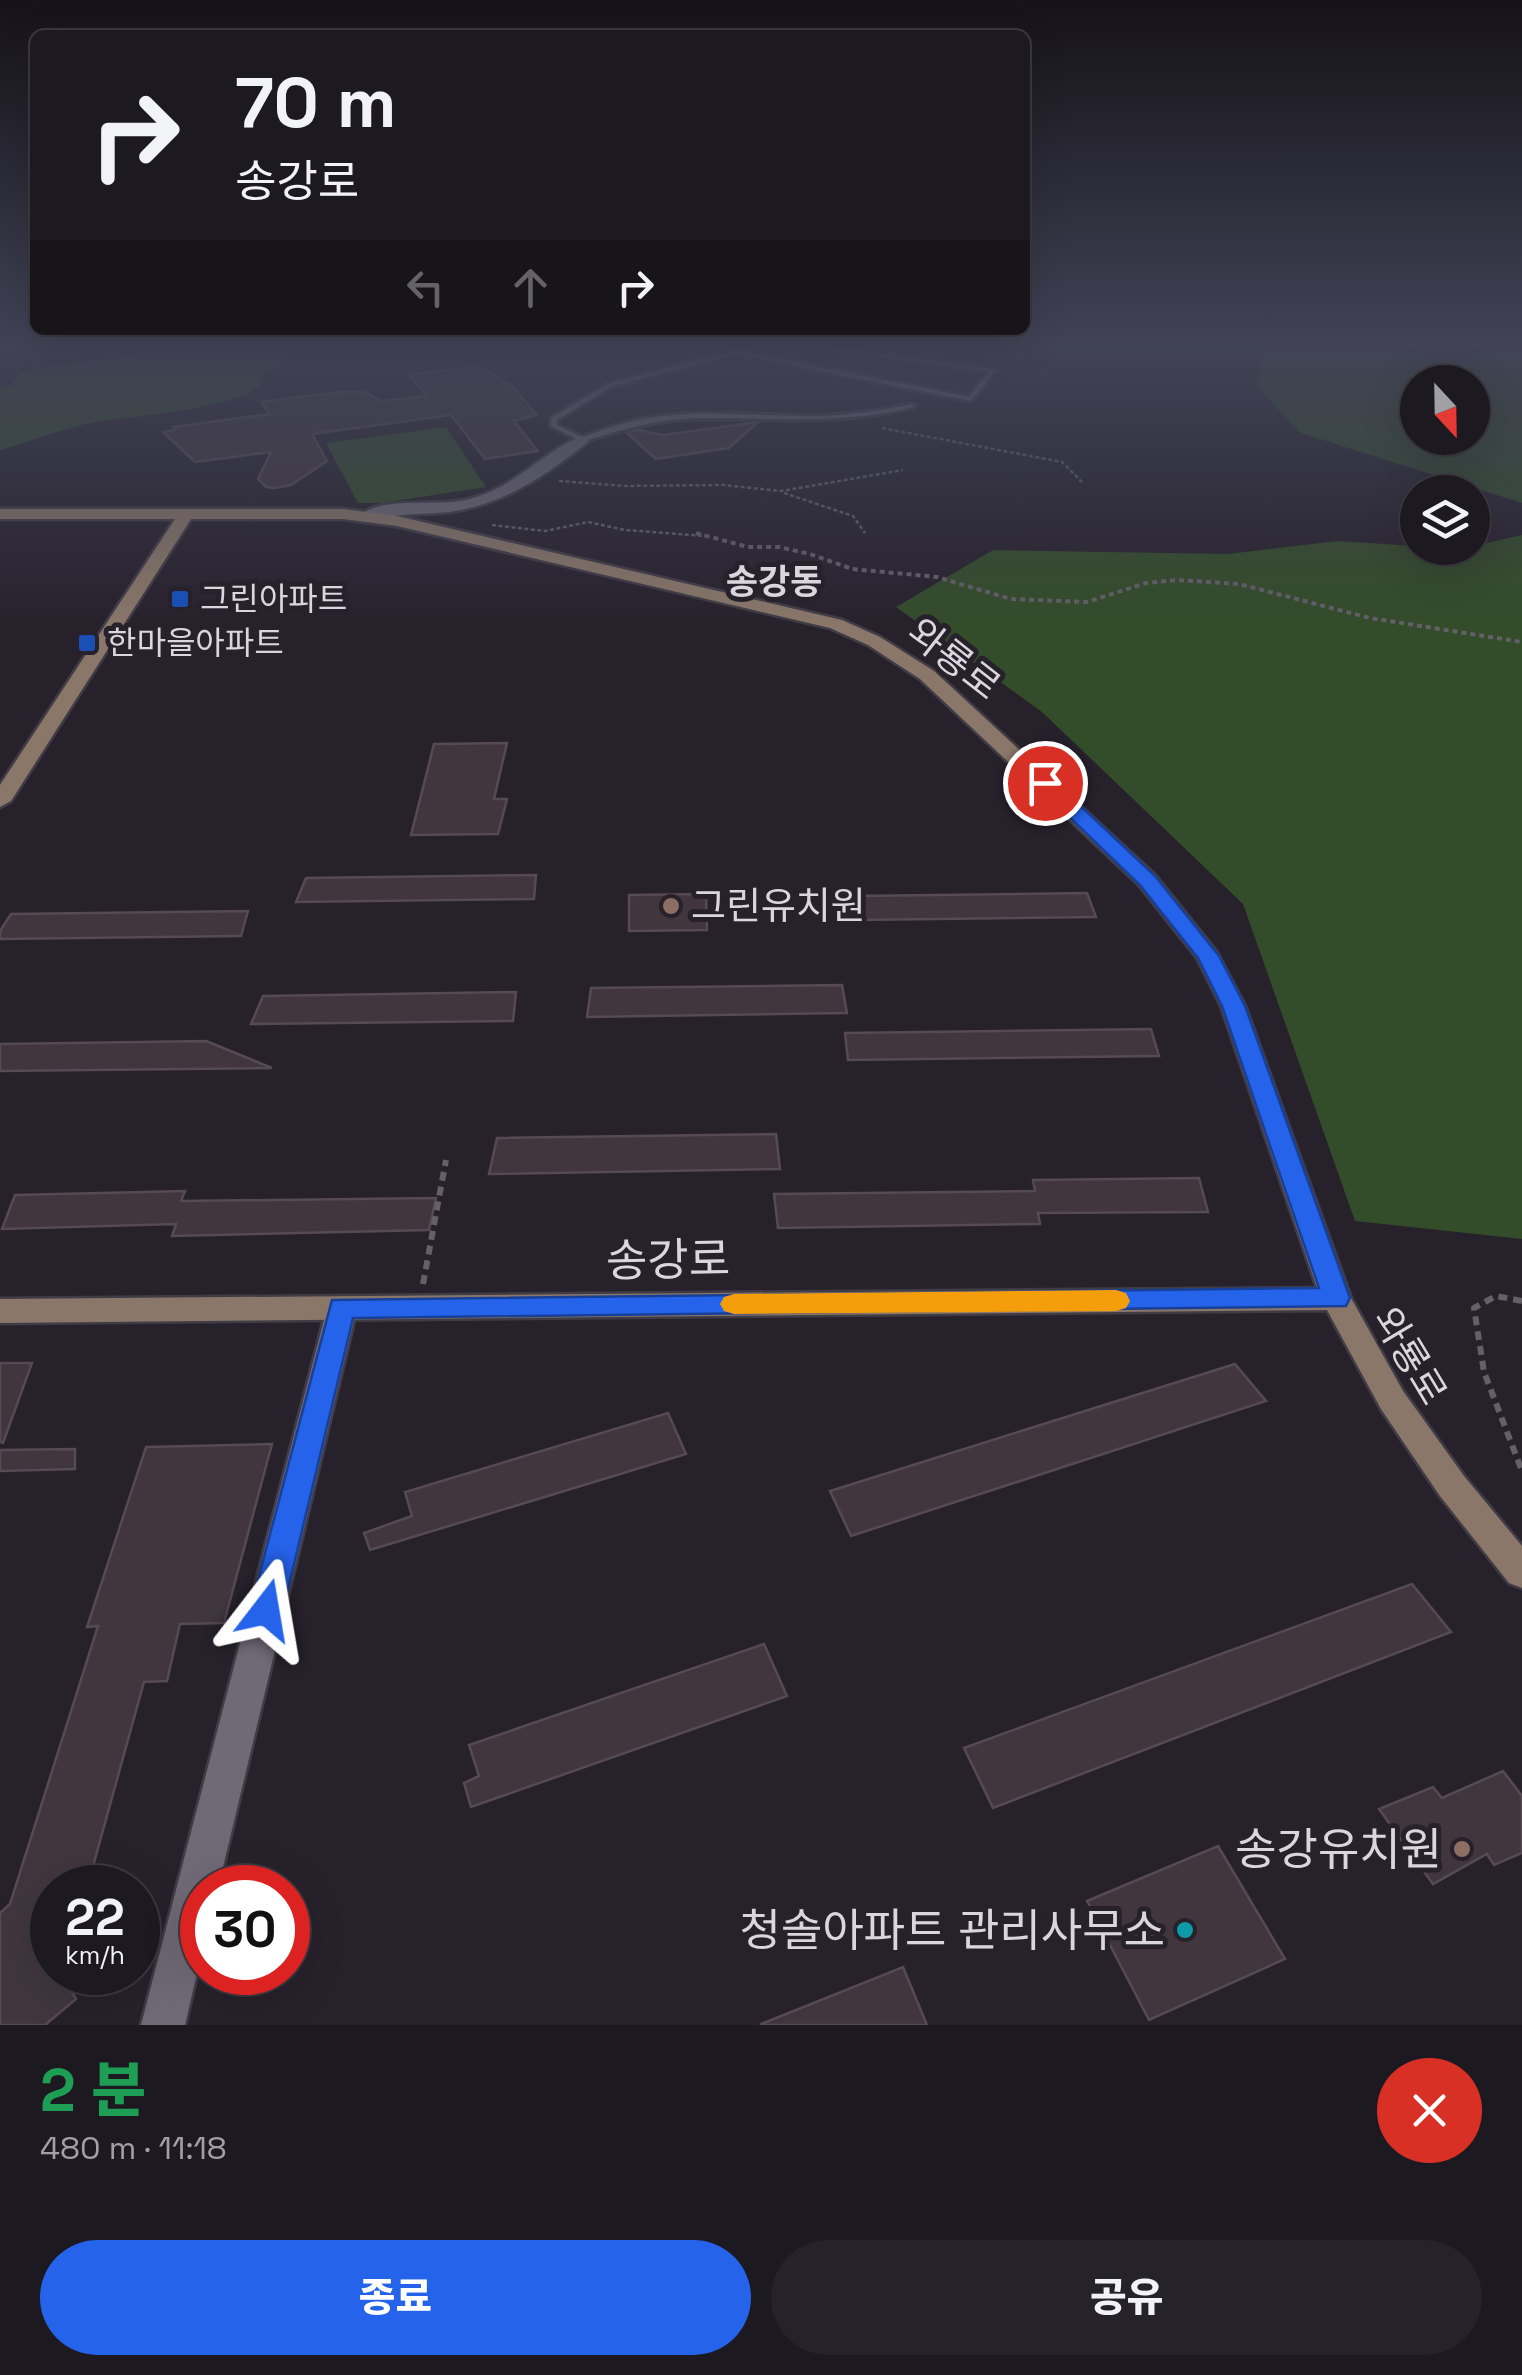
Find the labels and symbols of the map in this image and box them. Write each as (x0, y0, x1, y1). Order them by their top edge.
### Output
north arrow (1400, 365, 1490, 455)
district label: 송강동 (726, 560, 822, 604)
place label: 그린아파트 (200, 579, 347, 619)
marker: 그린아파트 (169, 588, 191, 610)
street label: 와룡로 (898, 608, 1010, 710)
place label: 한마을아파트 (107, 623, 284, 663)
marker: 한마을아파트 (76, 632, 98, 654)
pin (1003, 741, 1088, 826)
place label: 그린유치원 (691, 882, 866, 930)
marker: 그린유치원 (660, 895, 682, 917)
street label: 송강로 (605, 1230, 731, 1290)
street label: 와룡로 (1362, 1299, 1458, 1413)
position arrow (214, 1558, 318, 1662)
place label: 송강유치원 (1235, 1821, 1442, 1878)
marker: 송강유치원 (1451, 1838, 1473, 1860)
speed limit sign: 30 (180, 1865, 310, 1995)
place label: 청솔아파트 관리사무소 (739, 1902, 1165, 1959)
marker: 청솔아파트 관리사무소 (1174, 1919, 1196, 1941)

